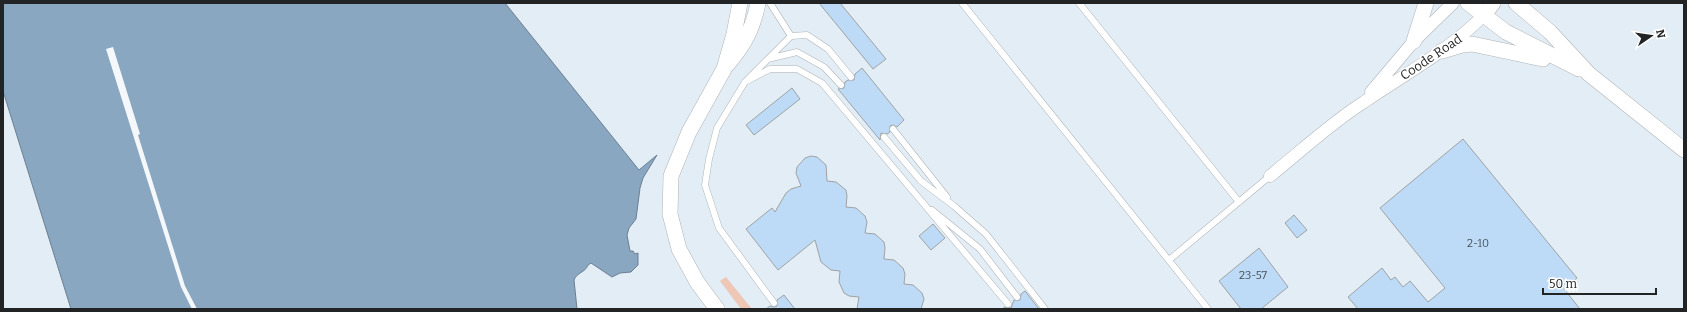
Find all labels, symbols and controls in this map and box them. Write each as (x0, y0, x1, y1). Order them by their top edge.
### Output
north arrow (1631, 16, 1671, 56)
text: N (1653, 28, 1668, 40)
street label: Coode Road (1397, 31, 1465, 83)
house number: 2-10 (1467, 237, 1489, 250)
house number: 23-57 (1239, 269, 1268, 282)
scale bar (1543, 270, 1656, 296)
text: 50 m (1549, 277, 1578, 291)

